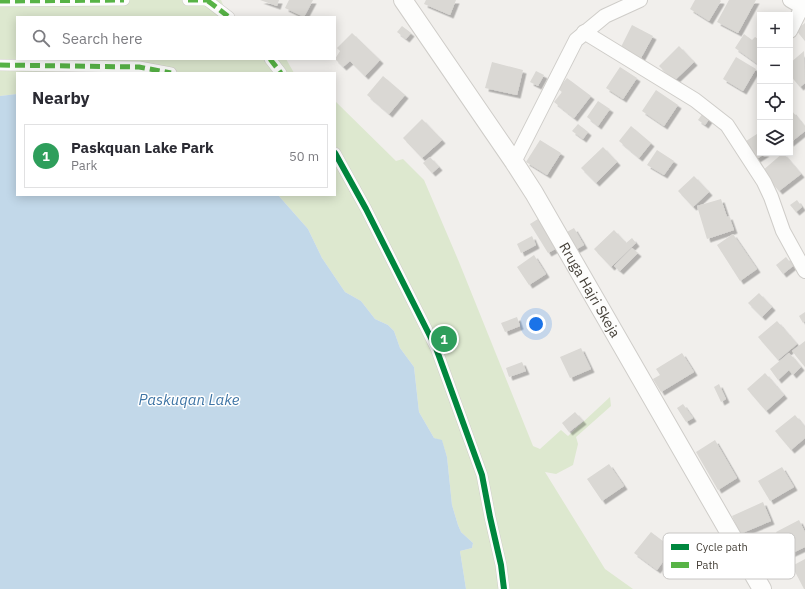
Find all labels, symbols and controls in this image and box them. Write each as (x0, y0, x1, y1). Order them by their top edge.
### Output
map controls (757, 12, 793, 156)
button: + (757, 12, 793, 48)
search box (16, 16, 336, 60)
icon: search (30, 27, 52, 49)
text: Search here (62, 29, 142, 48)
button: − (757, 48, 793, 84)
button: locate (757, 84, 793, 120)
text: Nearby (32, 87, 90, 109)
button: layers (757, 120, 793, 156)
text: Paskquan Lake Park (71, 138, 214, 157)
text: 1 (42, 148, 50, 165)
text: 50 m (289, 148, 319, 165)
text: Park (71, 157, 97, 174)
street label: Rruga Hajri Skeja (555, 239, 625, 341)
your location (526, 314, 546, 334)
pin: 1 (431, 324, 457, 354)
water label: Paskuqan Lake (139, 390, 240, 409)
legend (663, 533, 795, 579)
text: Cycle path (696, 540, 748, 554)
text: Path (696, 558, 719, 572)

